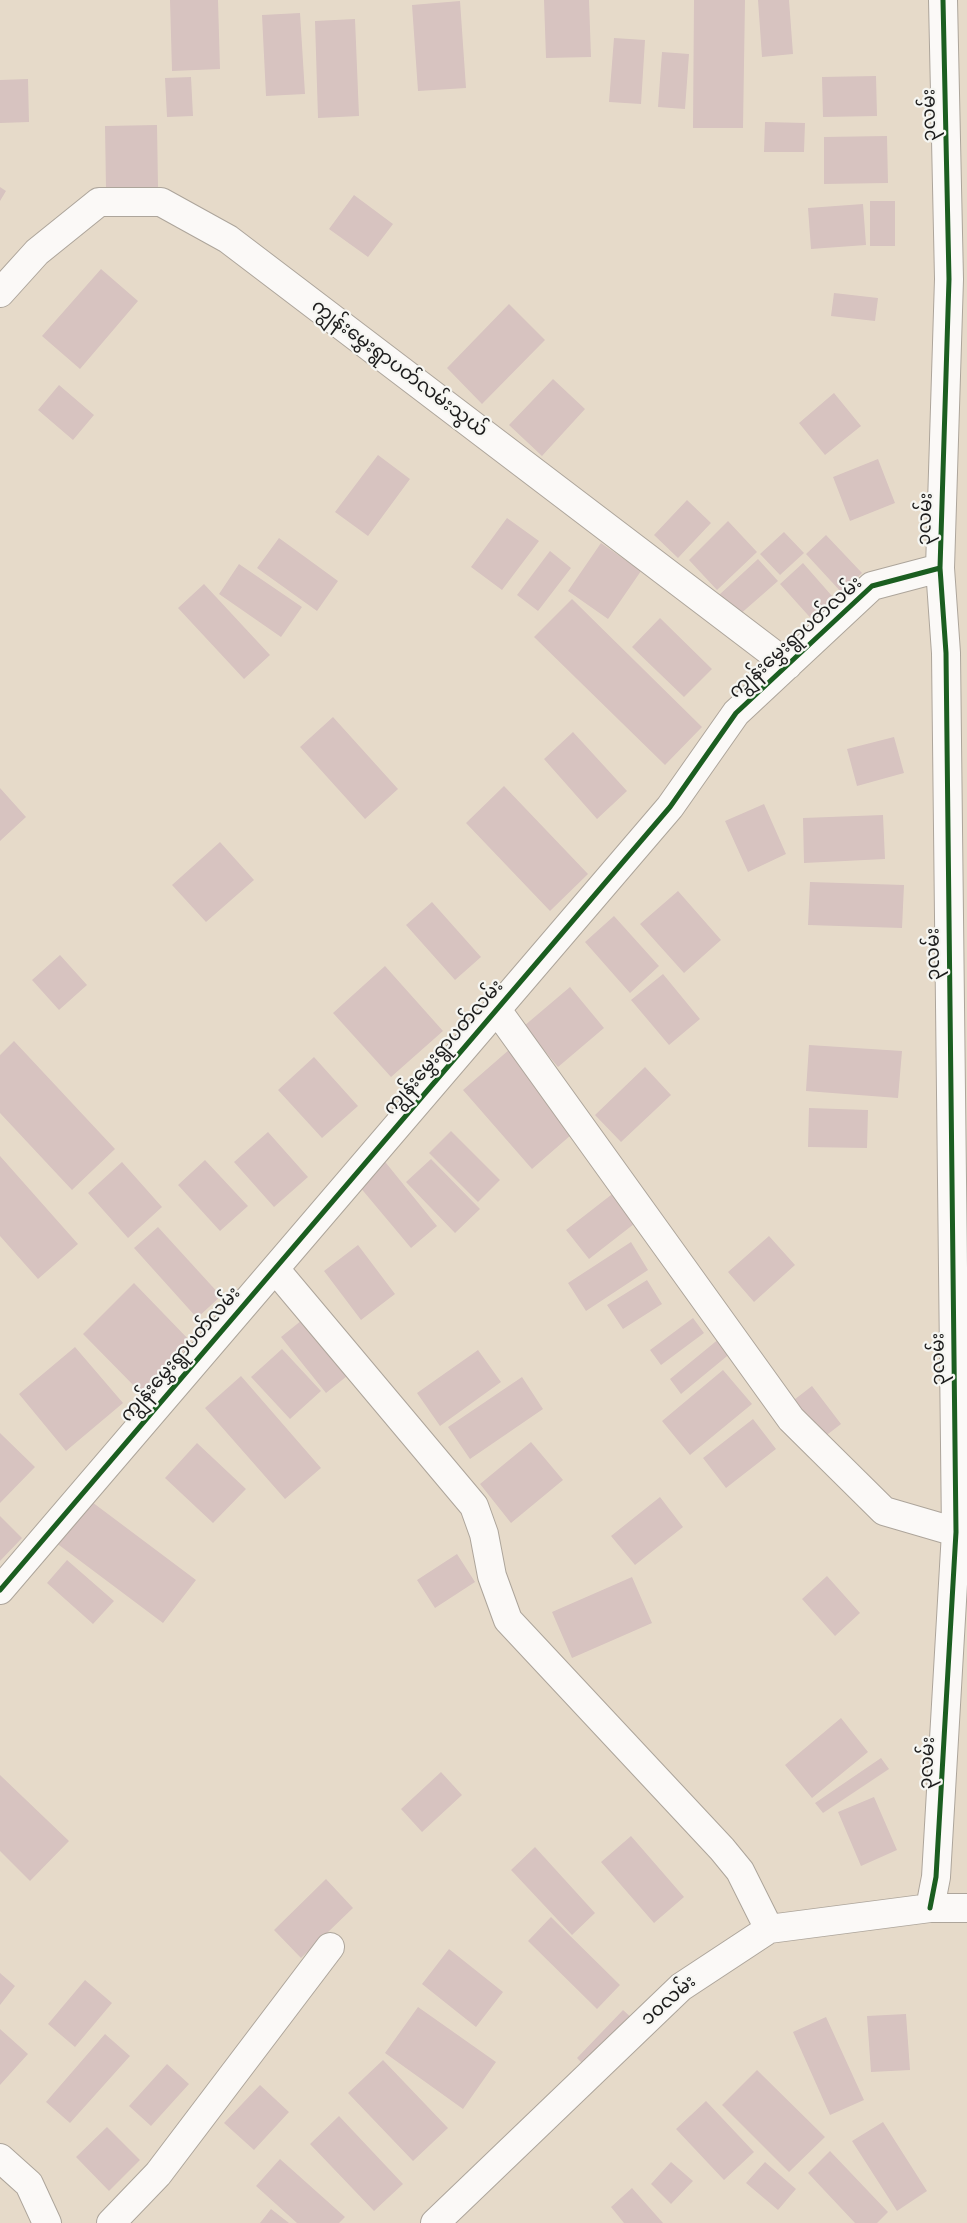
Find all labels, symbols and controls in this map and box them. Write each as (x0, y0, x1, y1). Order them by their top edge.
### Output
street label: ၃လမ်း (918, 89, 942, 141)
street label: ကျွန်းမွှေးရွာပတ်လမ်းသွယ် (307, 295, 491, 443)
street label: ၃လမ်း (914, 492, 938, 546)
street label: ကျွန်းမွှေးရွာပတ်လမ်း (725, 572, 867, 704)
street label: ၃လမ်း (922, 928, 946, 980)
street label: ကျွန်းမွှေးရွာပတ်လမ်း (379, 976, 509, 1120)
street label: ကျွန်းမွှေးရွာပတ်လမ်း (116, 1283, 246, 1427)
street label: ၃လမ်း (927, 1333, 951, 1385)
street label: ၃လမ်း (915, 1736, 941, 1790)
street label: ၁၀လမ်း (637, 1971, 701, 2031)

